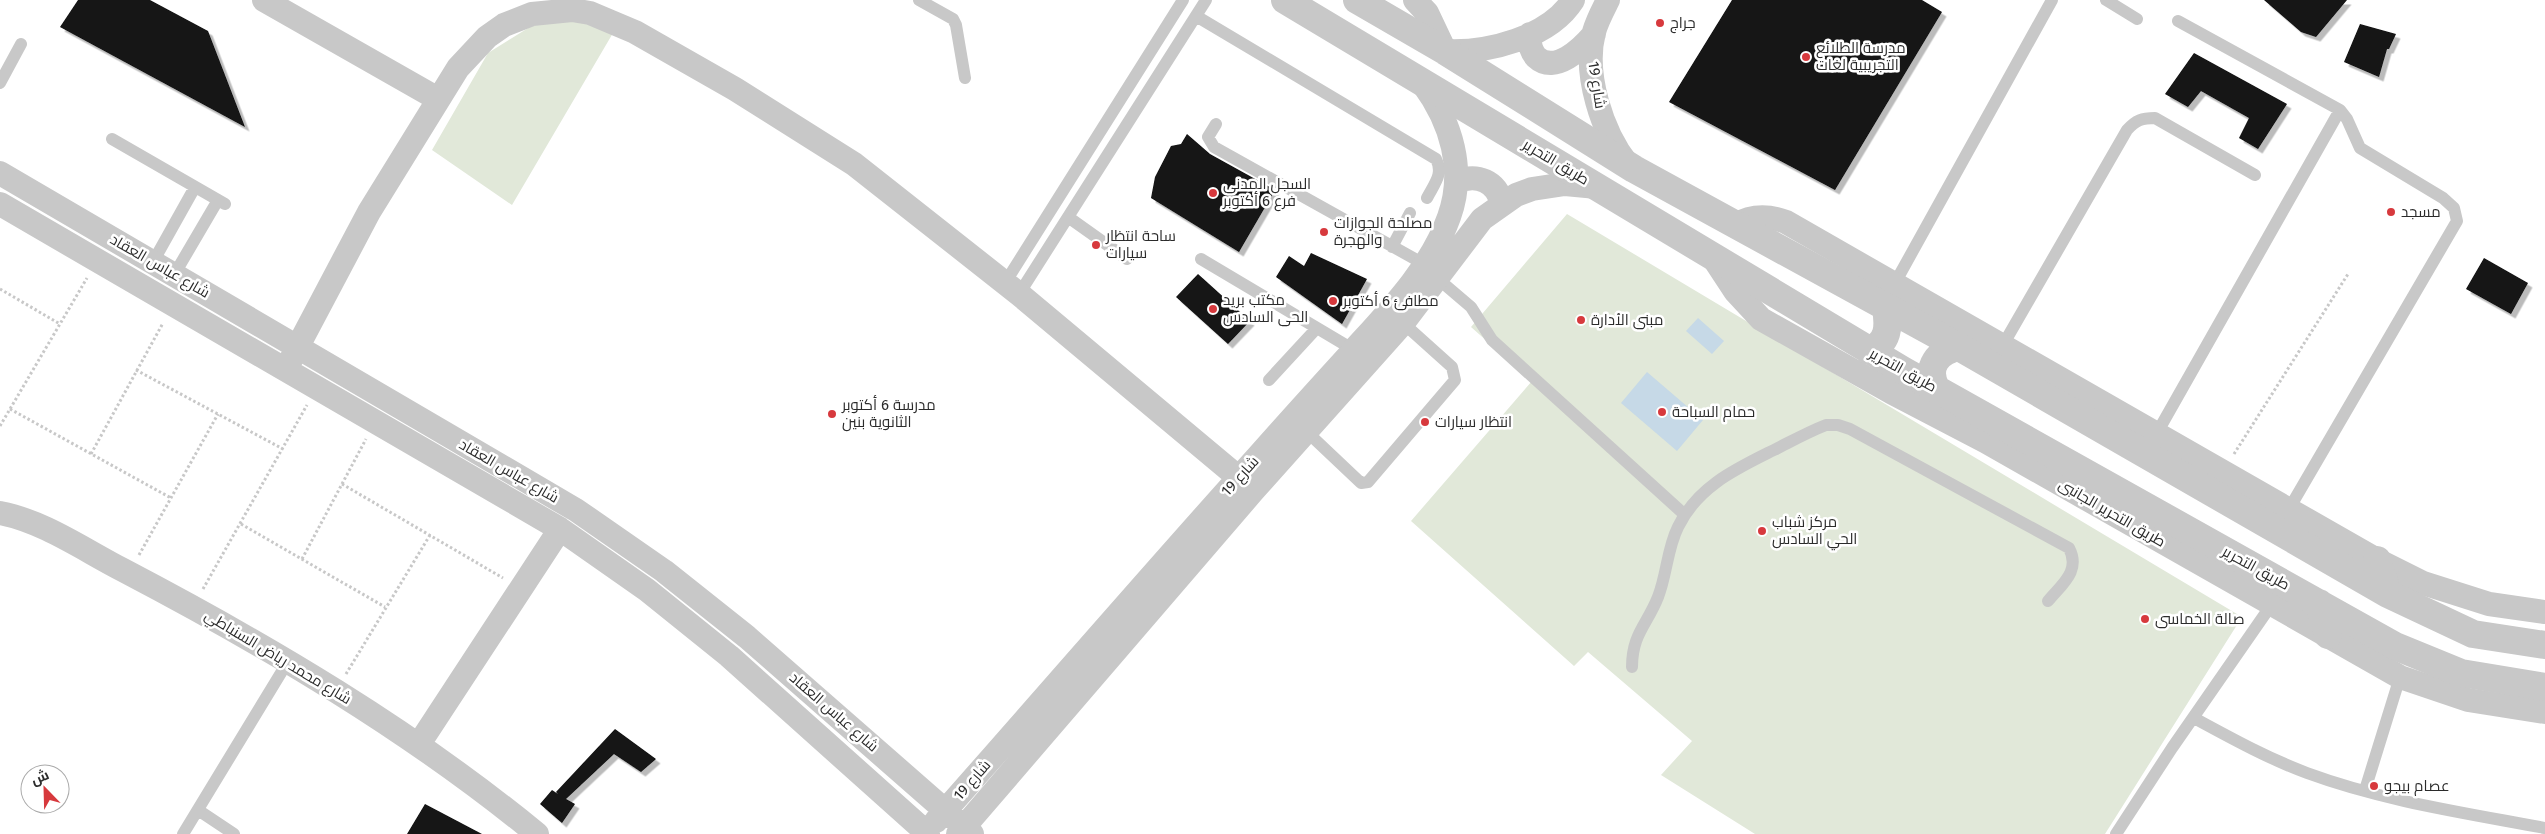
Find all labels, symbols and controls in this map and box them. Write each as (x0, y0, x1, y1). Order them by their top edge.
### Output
place label: جراج (1670, 14, 1696, 34)
marker: جراج (1654, 17, 1666, 29)
place label: مدرسة الطلائع التجريبية لغات (1816, 39, 1906, 74)
marker: مدرسة الطلائع التجريبية لغات (1800, 51, 1812, 63)
street label: شارع 19 (1582, 60, 1610, 110)
street label: طريق التحرير (1518, 135, 1592, 190)
place label: السجل المدنى فرع 6 أكتوبر (1222, 175, 1311, 212)
marker: السجل المدنى فرع 6 أكتوبر (1207, 187, 1219, 199)
place label: مسجد (2401, 203, 2441, 221)
marker: مسجد (2385, 206, 2397, 218)
place label: مصلحة الجوازات والهجرة (1334, 214, 1432, 250)
marker: مصلحة الجوازات والهجرة (1318, 226, 1330, 238)
place label: ساحة انتظار سيارات (1105, 227, 1176, 262)
street label: شارع عباس العقاد (106, 230, 213, 303)
marker: ساحة انتظار سيارات (1090, 239, 1102, 251)
place label: مكتب بريد الحى السادس (1223, 291, 1308, 327)
place label: مطافئ 6 أكتوبر (1342, 291, 1439, 311)
marker: مطافئ 6 أكتوبر (1327, 295, 1339, 307)
marker: مكتب بريد الحى السادس (1207, 303, 1219, 315)
place label: مبنى الأدارة (1591, 311, 1663, 330)
marker: مبنى الأدارة (1575, 314, 1587, 326)
street label: طريق التحرير (1865, 344, 1940, 397)
place label: مدرسة 6 أكتوبر الثانوية بنين (841, 395, 936, 432)
place label: حمام السباحة (1672, 403, 1755, 422)
marker: حمام السباحة (1656, 406, 1668, 418)
marker: مدرسة 6 أكتوبر الثانوية بنين (826, 408, 838, 420)
place label: انتظار سيارات (1435, 413, 1512, 431)
marker: انتظار سيارات (1419, 416, 1431, 428)
street label: شارع عباس العقاد (455, 435, 562, 508)
street label: شارع 19 (1217, 452, 1264, 501)
street label: طريق التحرير الجانبى (2055, 475, 2169, 552)
place label: مركز شباب الحي السادس (1772, 513, 1857, 551)
marker: مركز شباب الحي السادس (1756, 525, 1768, 537)
street label: طريق التحرير (2218, 542, 2293, 595)
street label: شارع محمد رياض السنباطي (200, 606, 355, 711)
place label: صالة الخماسى (2155, 610, 2244, 629)
marker: صالة الخماسى (2139, 613, 2151, 625)
street label: شارع عباس العقاد (785, 669, 882, 757)
street label: شارع 19 (950, 756, 996, 805)
north arrow (20, 764, 70, 814)
text: ش (29, 766, 52, 789)
place label: عصام بيجو (2384, 777, 2450, 796)
marker: عصام بيجو (2368, 780, 2380, 792)

